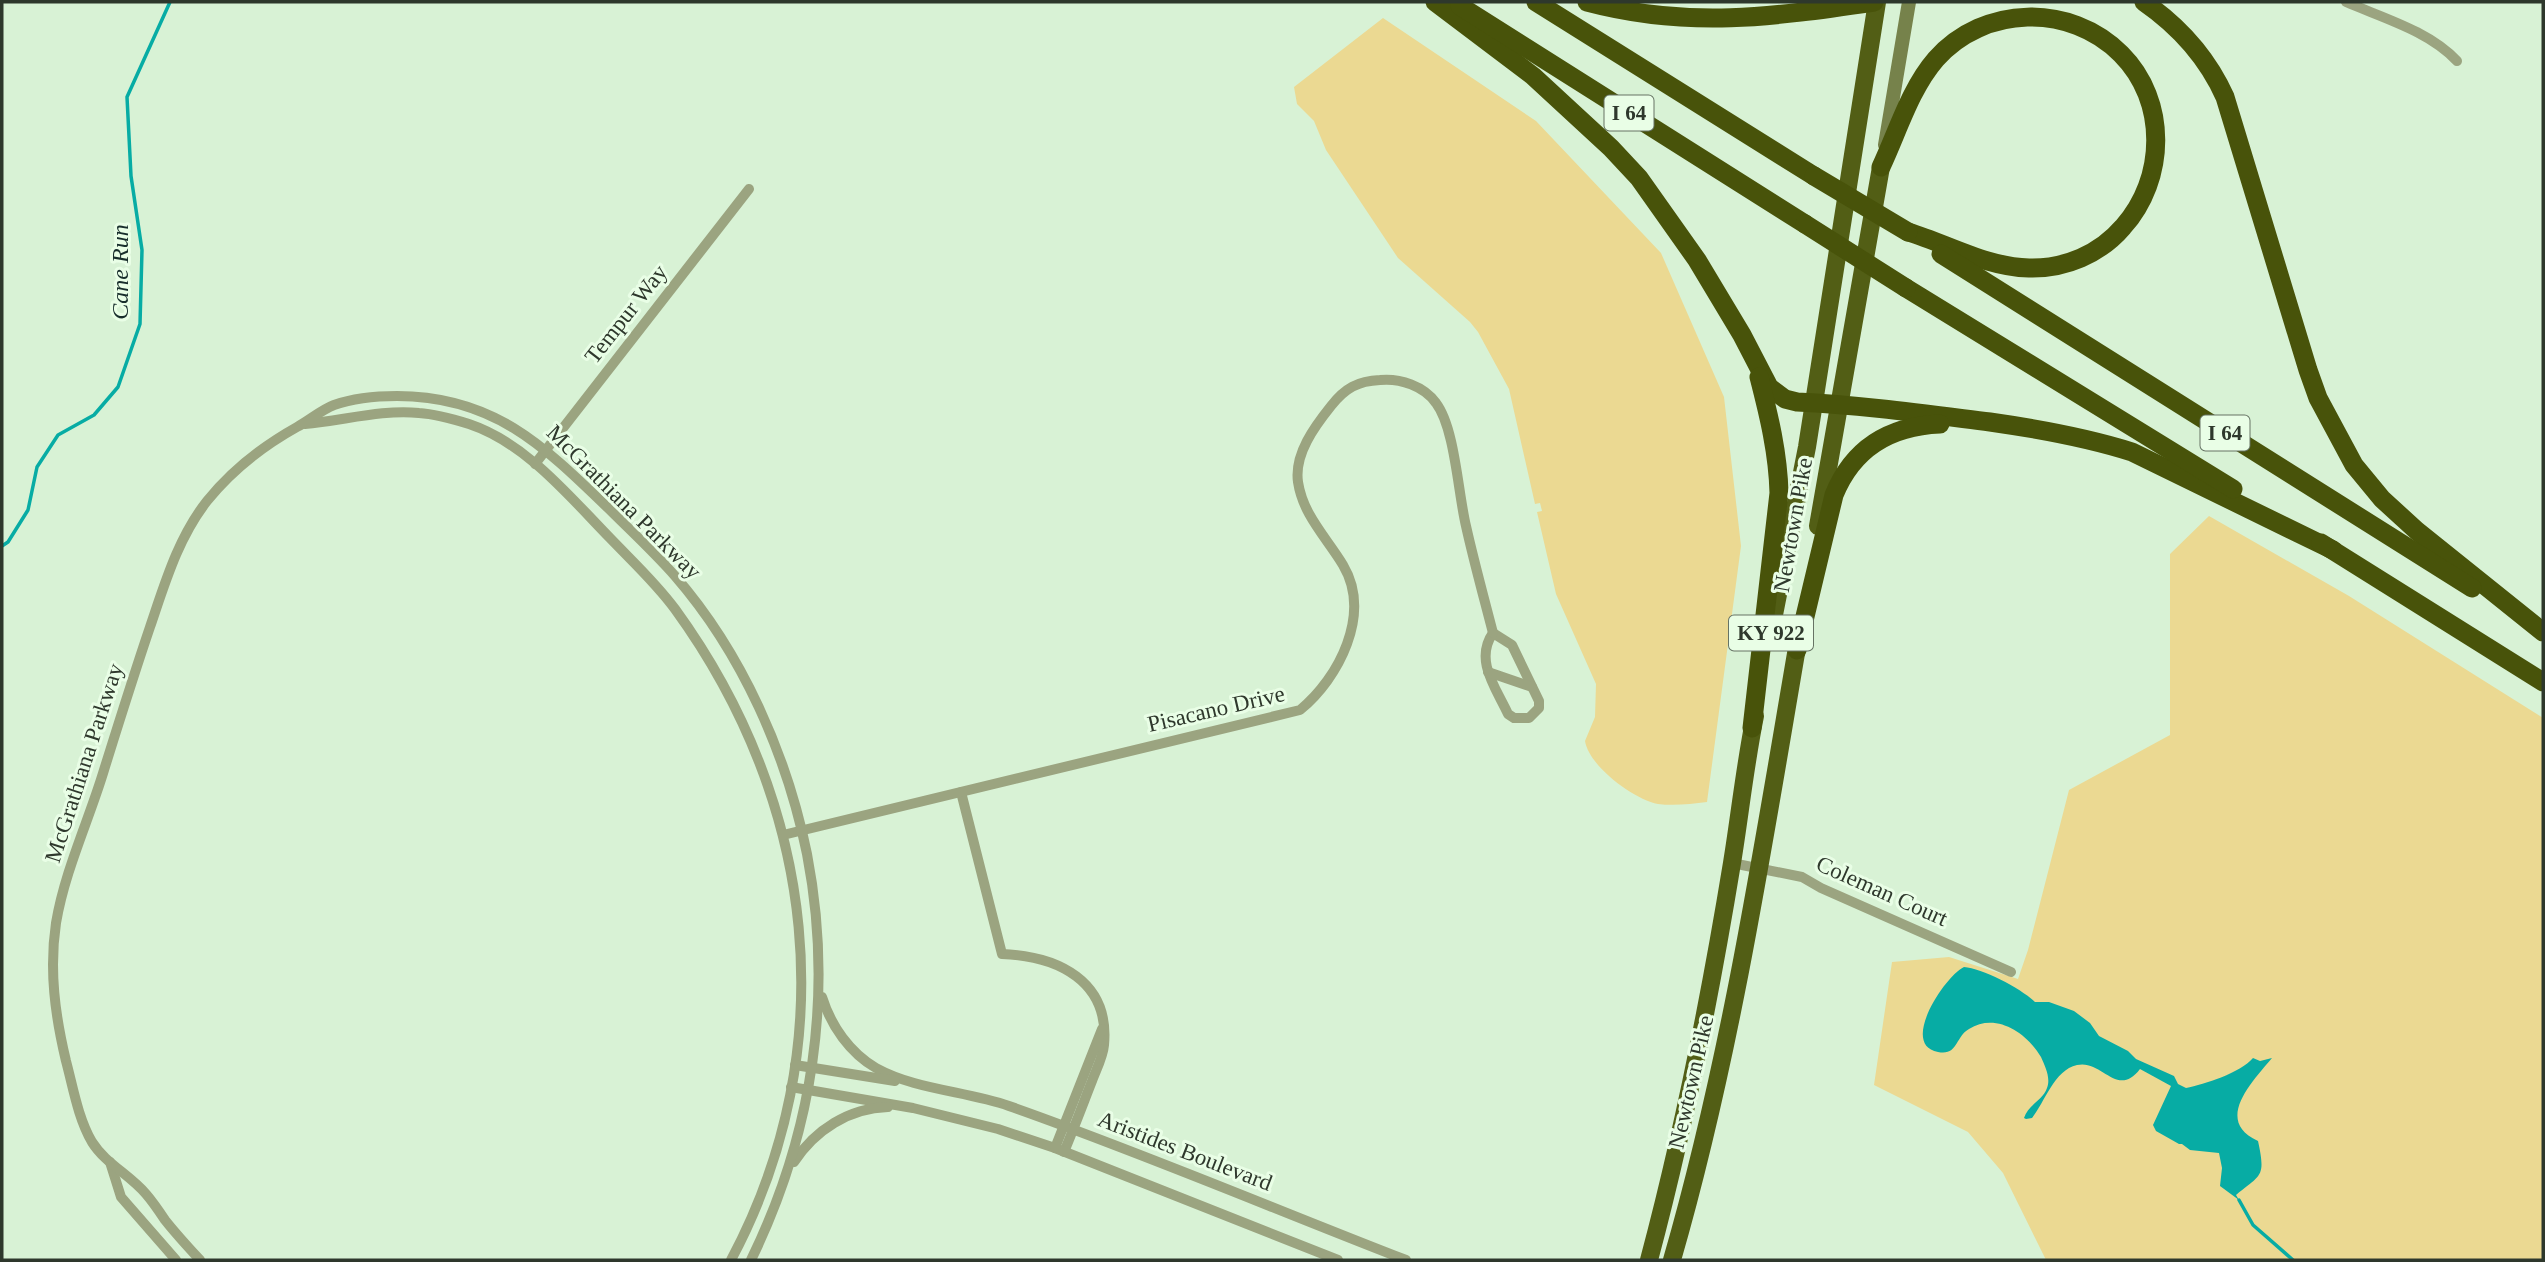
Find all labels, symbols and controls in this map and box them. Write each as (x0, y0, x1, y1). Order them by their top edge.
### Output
road number: I 64 (1604, 96, 1654, 130)
water label: Cane Run (107, 224, 133, 320)
street label: Tempur Way (580, 259, 673, 368)
road number: I 64 (2200, 416, 2250, 450)
street label: McGrathiana Parkway (542, 420, 707, 585)
street label: Newtown Pike (1769, 456, 1817, 594)
road number: KY 922 (1729, 616, 1813, 650)
street label: McGrathiana Parkway (40, 660, 128, 866)
street label: Pisacano Drive (1145, 681, 1287, 737)
street label: Coleman Court (1812, 851, 1952, 931)
street label: Newtown Pike (1664, 1013, 1718, 1151)
street label: Aristides Boulevard (1094, 1106, 1276, 1196)

